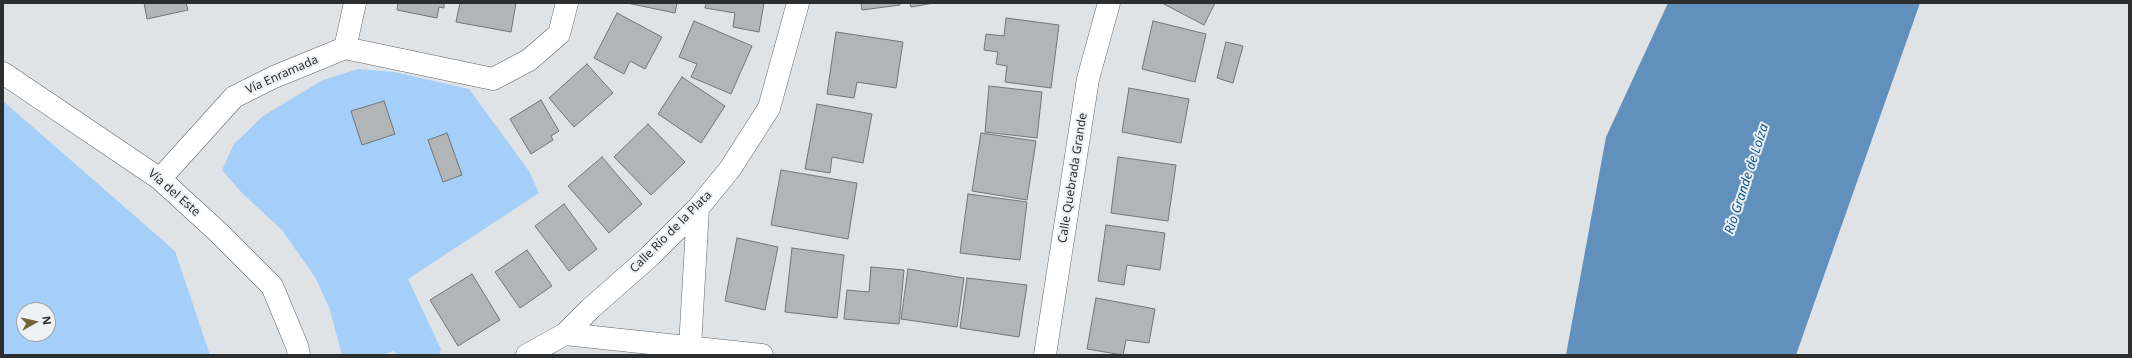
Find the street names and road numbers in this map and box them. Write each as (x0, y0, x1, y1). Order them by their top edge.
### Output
street label: Vía Enramada (244, 53, 320, 97)
street label: Calle Quebrada Grande (1056, 112, 1090, 244)
street label: Vía del Este (145, 167, 203, 219)
street label: Calle Río de la Plata (627, 188, 715, 276)

